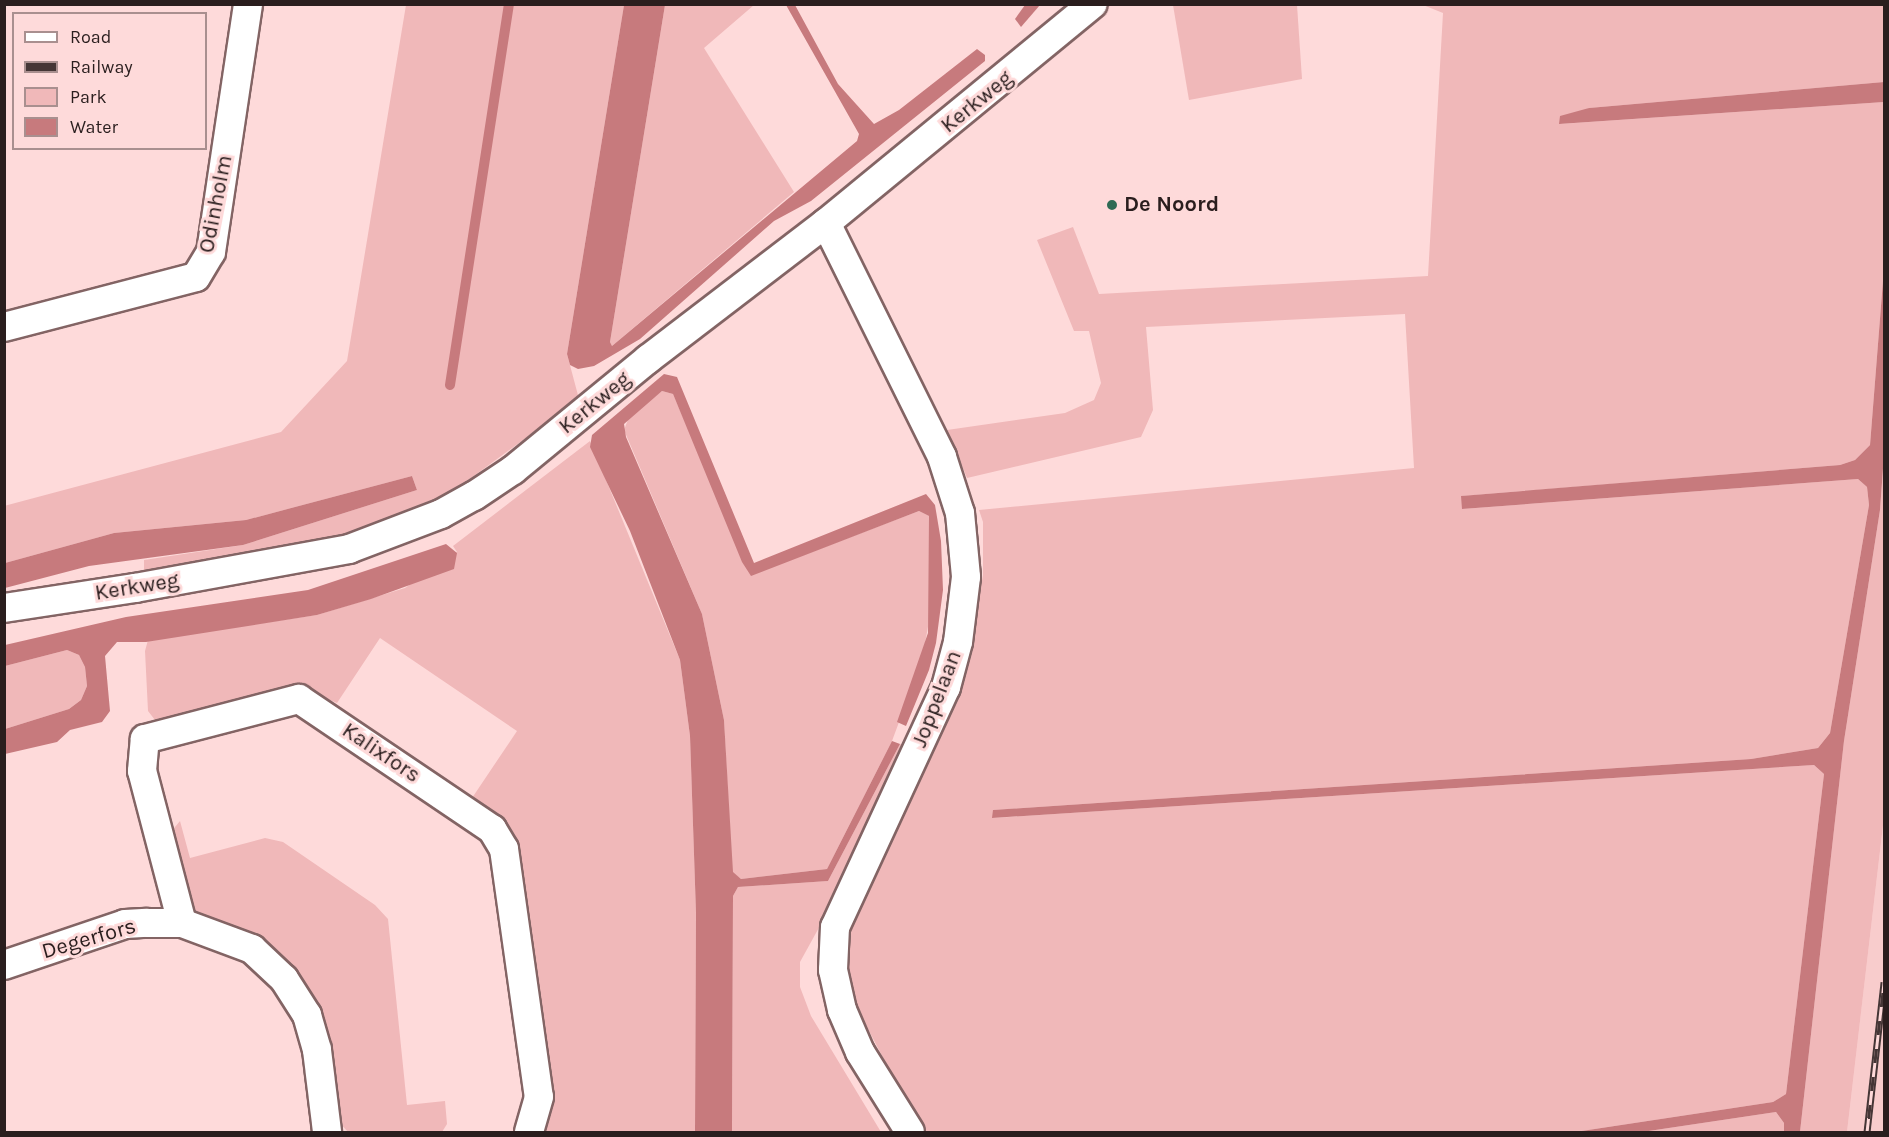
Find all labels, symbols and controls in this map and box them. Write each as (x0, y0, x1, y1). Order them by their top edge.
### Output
legend (12, 12, 207, 150)
text: Road (70, 26, 111, 48)
text: Railway (70, 56, 133, 78)
street label: Kerkweg (936, 65, 1018, 139)
text: Park (70, 86, 107, 108)
text: Water (70, 116, 118, 138)
street label: Odinholm (194, 153, 238, 255)
place label: De Noord (1124, 192, 1219, 218)
marker: De Noord (1105, 198, 1119, 212)
street label: Kerkweg (554, 366, 636, 440)
street label: Kerkweg (93, 567, 181, 607)
street label: Joppelaan (906, 647, 968, 751)
street label: Kalixfors (337, 717, 425, 789)
street label: Degerfors (39, 913, 139, 965)

